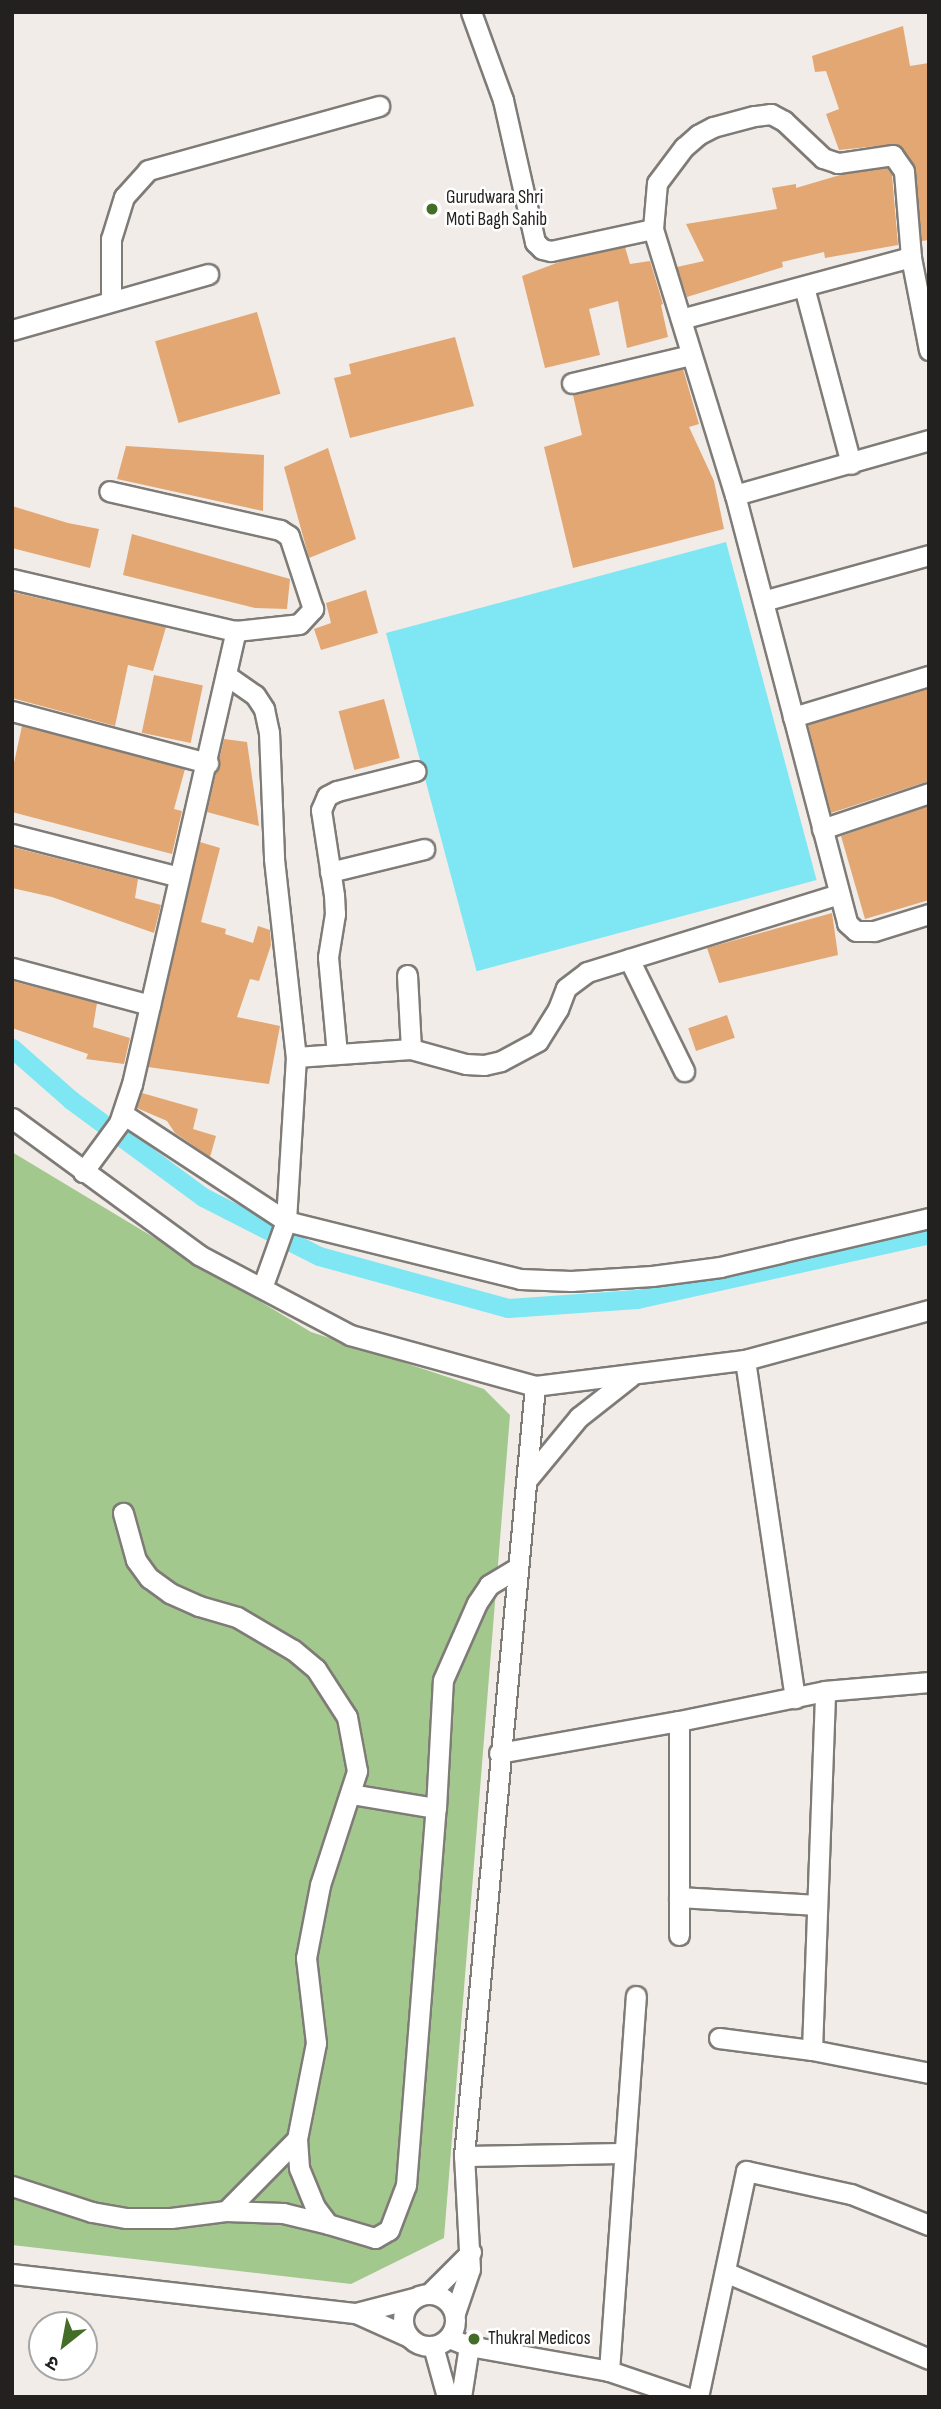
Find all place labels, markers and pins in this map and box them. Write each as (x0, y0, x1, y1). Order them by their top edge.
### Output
place label: Gurudwara Shri Moti Bagh Sahib (446, 187, 547, 231)
marker: Gurudwara Shri Moti Bagh Sahib (424, 201, 440, 217)
place label: Thukral Medicos (488, 2328, 591, 2350)
marker: Thukral Medicos (466, 2331, 482, 2347)

